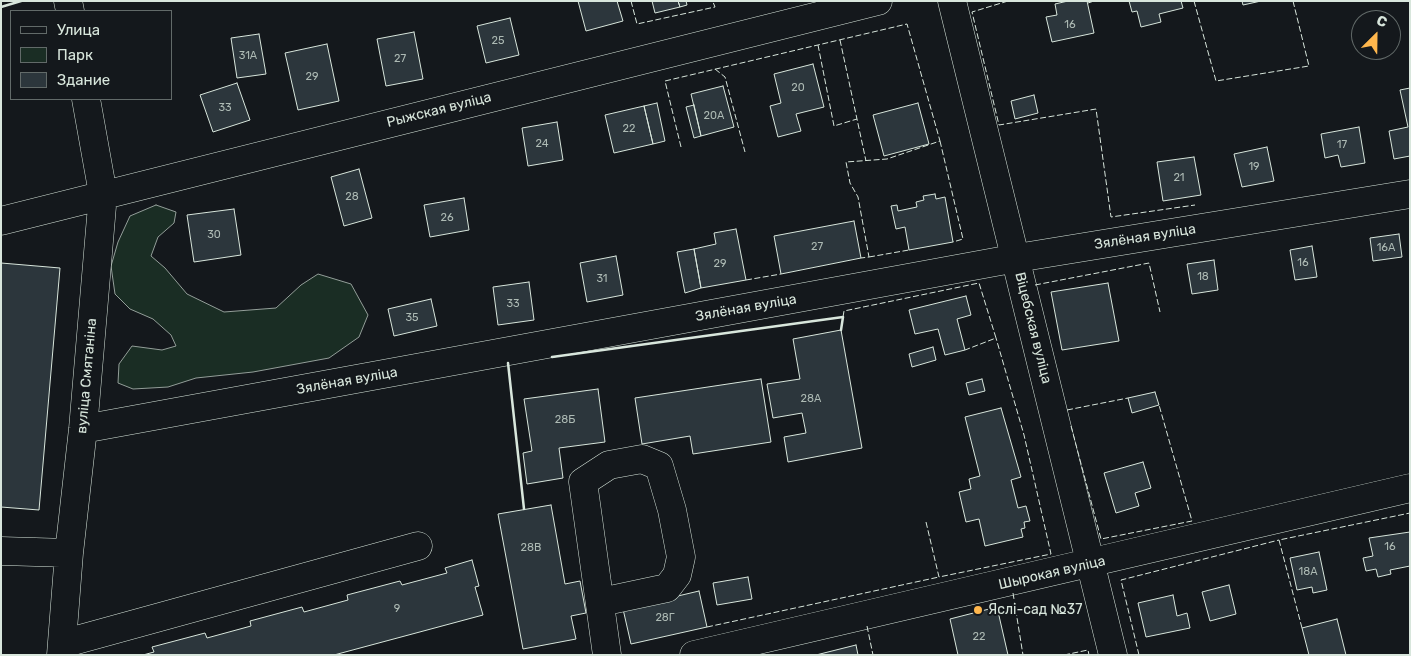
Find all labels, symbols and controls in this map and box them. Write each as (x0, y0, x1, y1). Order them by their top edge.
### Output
legend (10, 10, 172, 100)
north arrow (1351, 10, 1401, 60)
text: С (1374, 12, 1390, 31)
house number: 16 (1064, 18, 1076, 32)
text: Улица (57, 21, 100, 39)
house number: 25 (492, 34, 504, 48)
text: Парк (57, 46, 93, 64)
house number: 31А (239, 49, 257, 63)
house number: 27 (394, 52, 406, 66)
house number: 29 (306, 70, 318, 84)
text: Здание (57, 71, 110, 89)
house number: 20 (791, 81, 805, 95)
street label: Рыжская вуліца (385, 89, 493, 131)
house number: 33 (218, 101, 232, 115)
house number: 20А (704, 109, 724, 123)
house number: 22 (623, 122, 635, 136)
house number: 24 (535, 137, 549, 151)
house number: 17 (1337, 138, 1347, 152)
house number: 19 (1248, 160, 1260, 174)
house number: 21 (1173, 171, 1185, 185)
house number: 28 (345, 190, 359, 204)
house number: 26 (440, 211, 454, 225)
street label: Зялёная вуліца (1093, 221, 1197, 253)
house number: 30 (207, 228, 221, 242)
house number: 27 (811, 240, 823, 254)
house number: 16А (1377, 241, 1395, 255)
house number: 16 (1297, 256, 1309, 270)
house number: 29 (714, 257, 726, 271)
street label: Віцебская вуліца (1011, 270, 1055, 386)
house number: 18 (1197, 270, 1209, 284)
house number: 31 (596, 272, 608, 286)
street label: Зялёная вуліца (694, 291, 798, 325)
house number: 33 (506, 297, 520, 311)
house number: 35 (405, 311, 419, 325)
street label: вуліца Смятаніна (74, 317, 100, 435)
street label: Зялёная вуліца (295, 364, 399, 398)
house number: 28А (801, 392, 821, 406)
house number: 28Б (555, 413, 575, 427)
house number: 16 (1384, 540, 1396, 554)
house number: 28В (521, 541, 541, 555)
street label: Шырокая вуліца (997, 553, 1107, 593)
house number: 18А (1298, 565, 1318, 579)
house number: 9 (394, 602, 400, 616)
place label: Яслі-сад №37 (988, 602, 1082, 618)
marker: Яслі-сад №37 (972, 604, 984, 616)
house number: 28Г (655, 611, 675, 625)
house number: 22 (973, 630, 985, 644)

